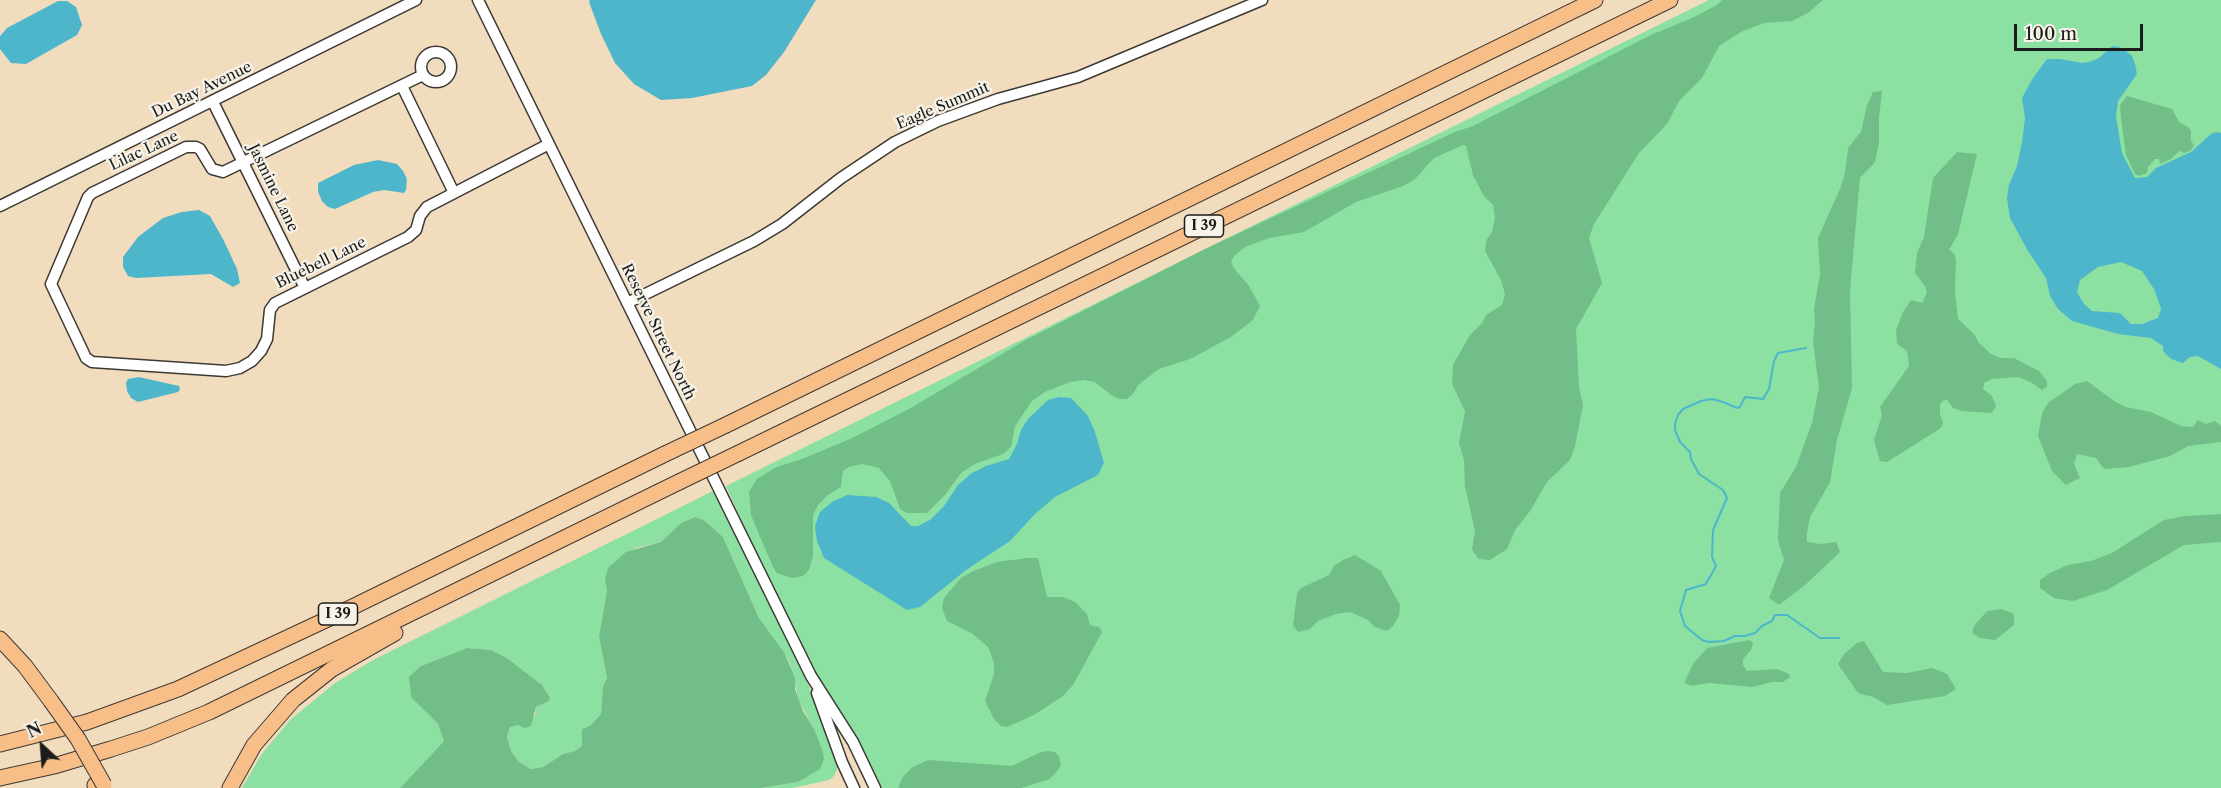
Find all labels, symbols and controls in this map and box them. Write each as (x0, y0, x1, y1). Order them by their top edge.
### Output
scale bar (2017, 12, 2146, 50)
text: 100 m (2025, 23, 2077, 45)
street label: Du Bay Avenue (149, 58, 255, 122)
street label: Eagle Summit (894, 78, 992, 134)
street label: Lilac Lane (107, 127, 181, 175)
street label: Jasmine Lane (244, 141, 302, 235)
road number: I 39 (1184, 215, 1224, 237)
street label: Bluebell Lane (273, 233, 369, 293)
street label: Reserve Street North (617, 261, 699, 403)
road number: I 39 (318, 603, 358, 625)
north arrow (12, 716, 72, 776)
text: N (23, 718, 45, 742)

